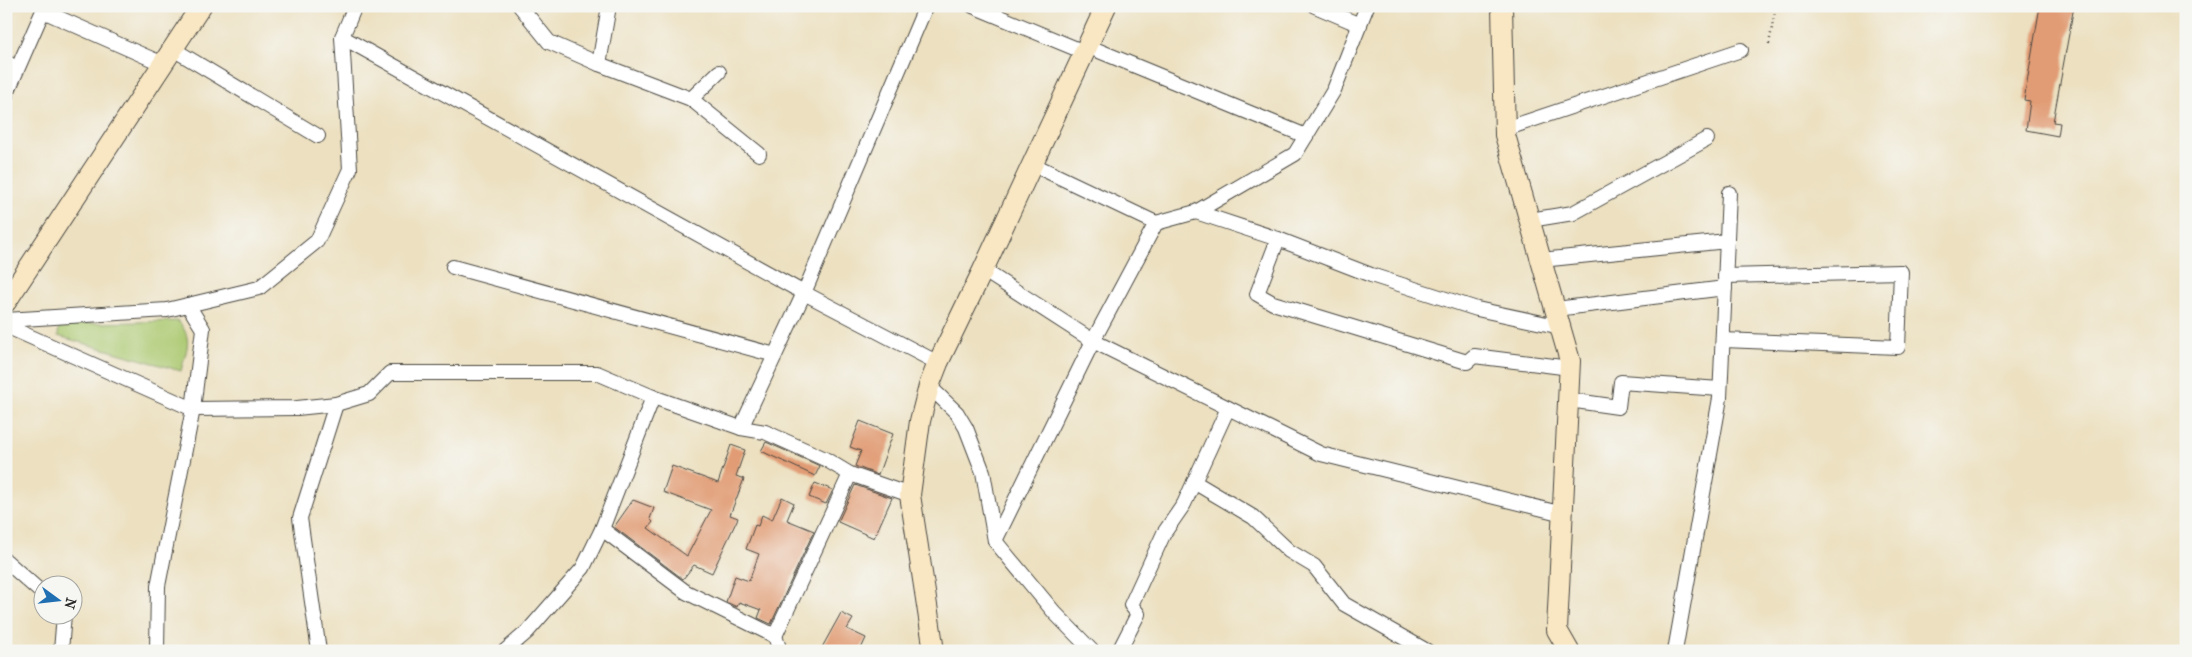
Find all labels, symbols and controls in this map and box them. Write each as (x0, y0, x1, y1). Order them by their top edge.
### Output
north arrow (32, 574, 82, 624)
text: N (60, 596, 80, 611)

